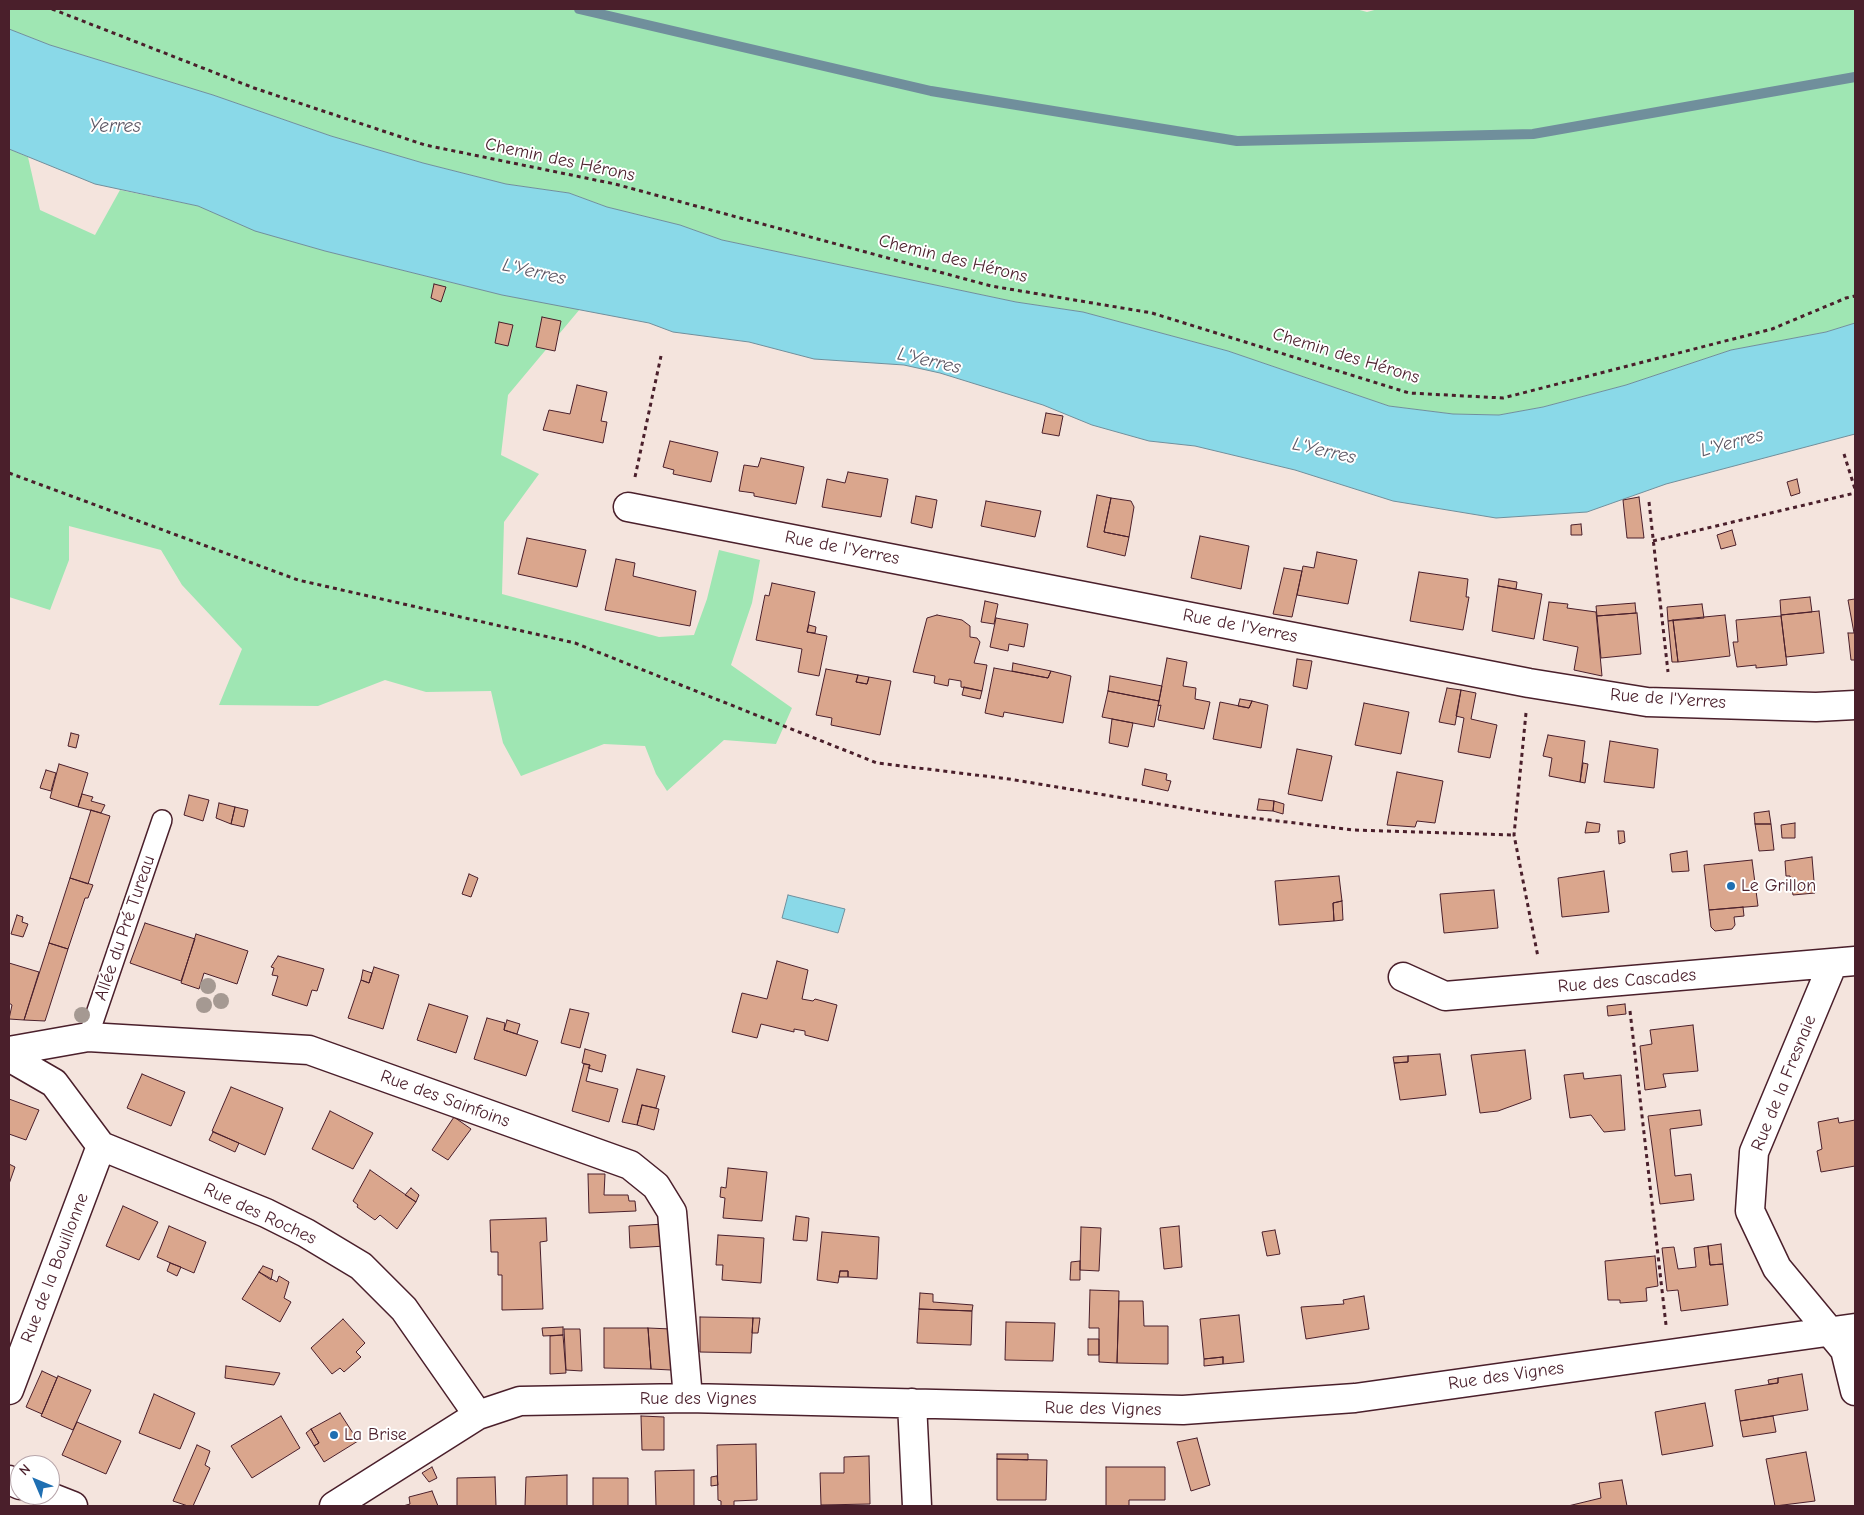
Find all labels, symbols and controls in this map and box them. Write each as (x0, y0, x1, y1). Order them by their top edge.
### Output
water label: Yerres (89, 116, 141, 138)
street label: Chemin des Hérons (483, 134, 637, 186)
street label: Chemin des Hérons (876, 230, 1030, 288)
water label: L'Yerres (500, 254, 568, 290)
street label: Chemin des Hérons (1270, 323, 1422, 389)
water label: L'Yerres (895, 343, 963, 379)
water label: L'Yerres (1698, 424, 1766, 462)
water label: L'Yerres (1290, 433, 1358, 469)
street label: Rue de l'Yerres (783, 526, 901, 570)
street label: Rue de l'Yerres (1181, 604, 1299, 648)
street label: Rue de l'Yerres (1609, 684, 1727, 714)
street label: Allée du Pré Tureau (90, 853, 160, 1003)
place label: Le Grillon (1741, 875, 1816, 897)
marker: Le Grillon (1725, 880, 1737, 892)
street label: Rue des Cascades (1557, 964, 1697, 998)
street label: Rue de la Fresnaie (1747, 1012, 1821, 1154)
street label: Rue des Sainfoins (377, 1066, 513, 1132)
street label: Rue des Roches (200, 1178, 320, 1250)
street label: Rue de la Bouillonne (16, 1190, 94, 1346)
street label: Rue des Vignes (1447, 1357, 1565, 1395)
street label: Rue des Vignes (640, 1388, 756, 1410)
street label: Rue des Vignes (1044, 1397, 1162, 1421)
place label: La Brise (344, 1424, 407, 1446)
marker: La Brise (328, 1429, 340, 1441)
north arrow (10, 1455, 60, 1505)
text: N (15, 1461, 34, 1479)

